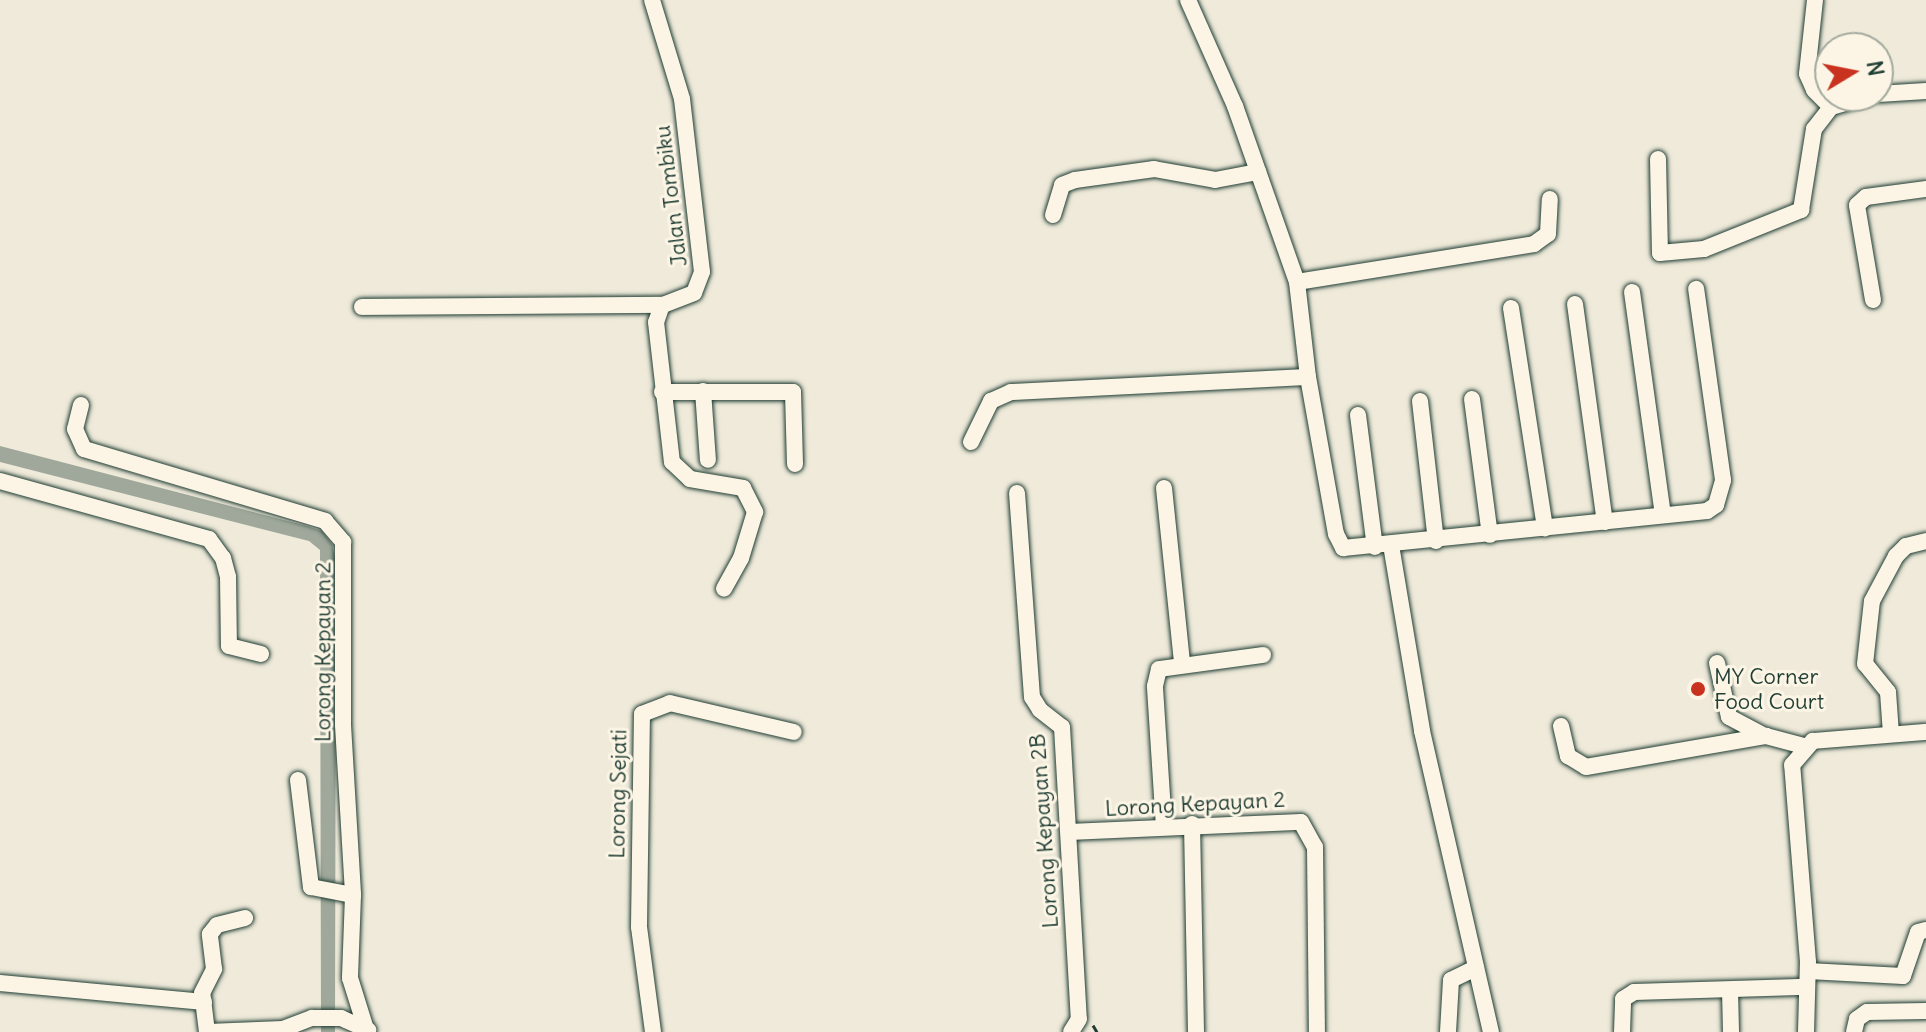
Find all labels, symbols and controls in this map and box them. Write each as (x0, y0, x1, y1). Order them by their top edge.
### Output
north arrow (1814, 32, 1894, 112)
text: N (1861, 58, 1891, 78)
street label: Jalan Tombiku (649, 124, 693, 268)
street label: Lorong Kepayan 2 (310, 562, 336, 742)
place label: MY Corner Food Court (1714, 663, 1824, 714)
marker: MY Corner Food Court (1689, 680, 1707, 698)
street label: Lorong Sejati (604, 729, 632, 859)
street label: Lorong Kepayan 2B (1024, 733, 1064, 929)
street label: Lorong Kepayan 2 (1104, 786, 1286, 822)

